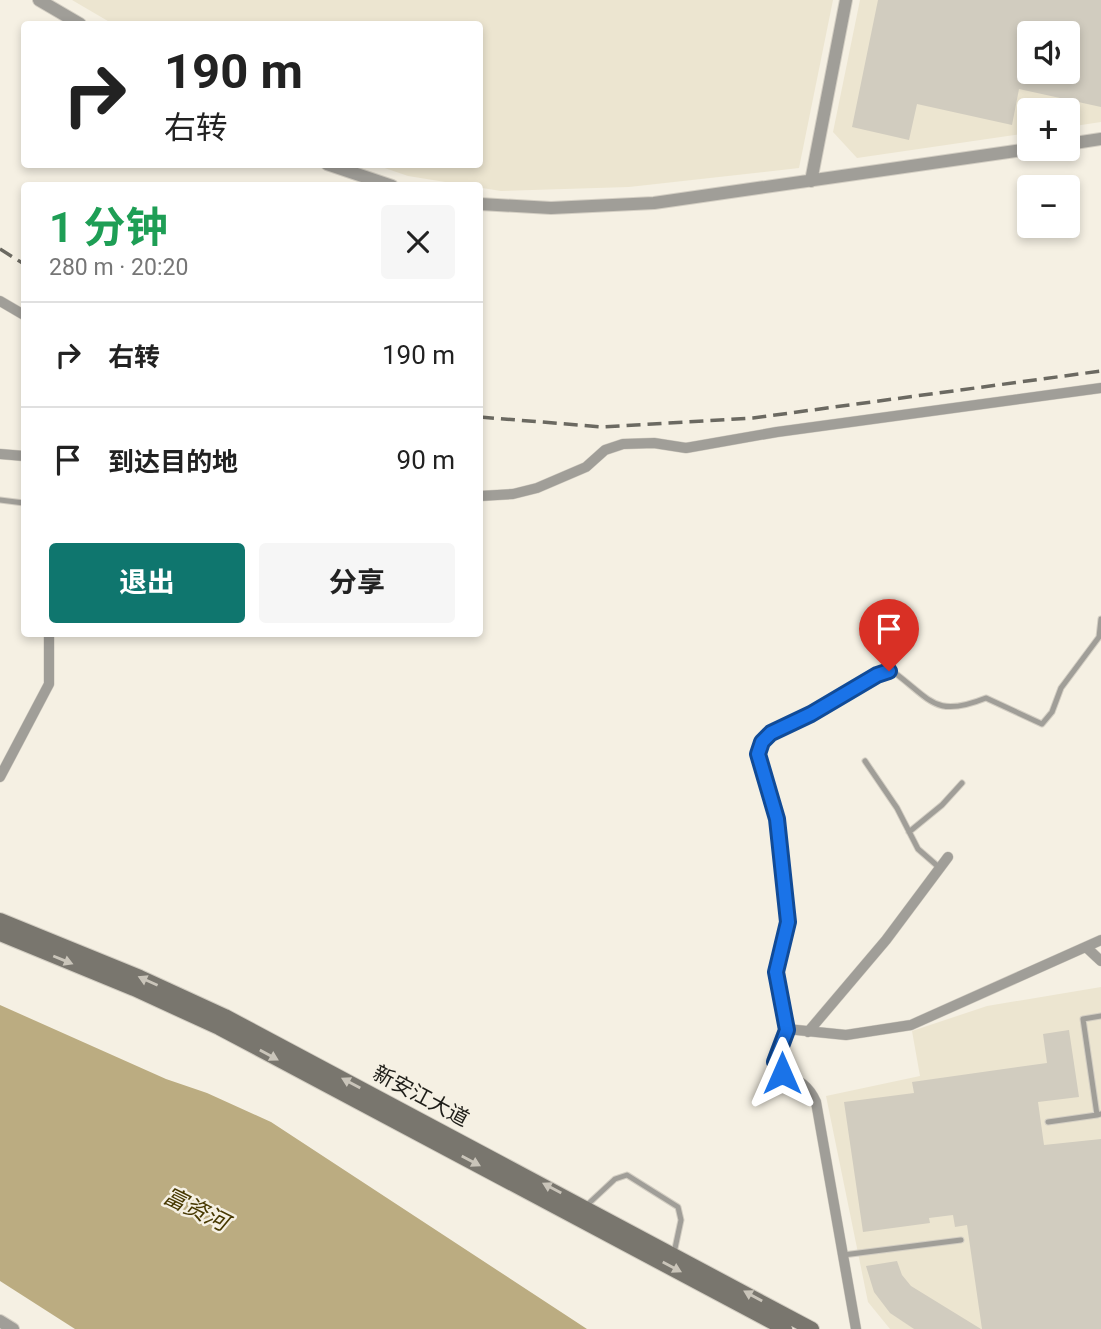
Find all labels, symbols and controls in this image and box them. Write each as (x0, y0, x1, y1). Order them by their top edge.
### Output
map controls (1017, 21, 1080, 238)
button: sound (1017, 21, 1080, 84)
text: 190 m (164, 43, 303, 100)
icon: right (49, 49, 140, 140)
button: + (1017, 98, 1080, 161)
text: 右转 (164, 109, 228, 147)
button: − (1017, 175, 1080, 238)
text: 1 分钟 (49, 203, 168, 252)
button: close (381, 205, 455, 279)
text: 280 m · 20:20 (49, 254, 188, 281)
icon: right (49, 336, 87, 374)
text: 190 m (382, 340, 455, 370)
text: 右转 (108, 342, 160, 372)
icon: arrive (49, 441, 87, 479)
text: 90 m (397, 445, 455, 475)
text: 到达目的地 (108, 447, 238, 477)
button: 退出 (49, 543, 245, 623)
button: 分享 (259, 543, 455, 623)
pin (859, 599, 919, 671)
icon: arrive (870, 610, 908, 648)
one-way arrow (53, 954, 74, 965)
one-way arrow (137, 975, 158, 986)
position arrow (745, 1036, 819, 1110)
one-way arrow (260, 1049, 279, 1061)
street label: 新安江大道 (369, 1061, 473, 1131)
one-way arrow (341, 1077, 360, 1089)
one-way arrow (461, 1155, 481, 1167)
water label: 富资河 (159, 1182, 236, 1238)
one-way arrow (542, 1183, 562, 1194)
one-way arrow (662, 1261, 682, 1273)
one-way arrow (743, 1290, 762, 1302)

